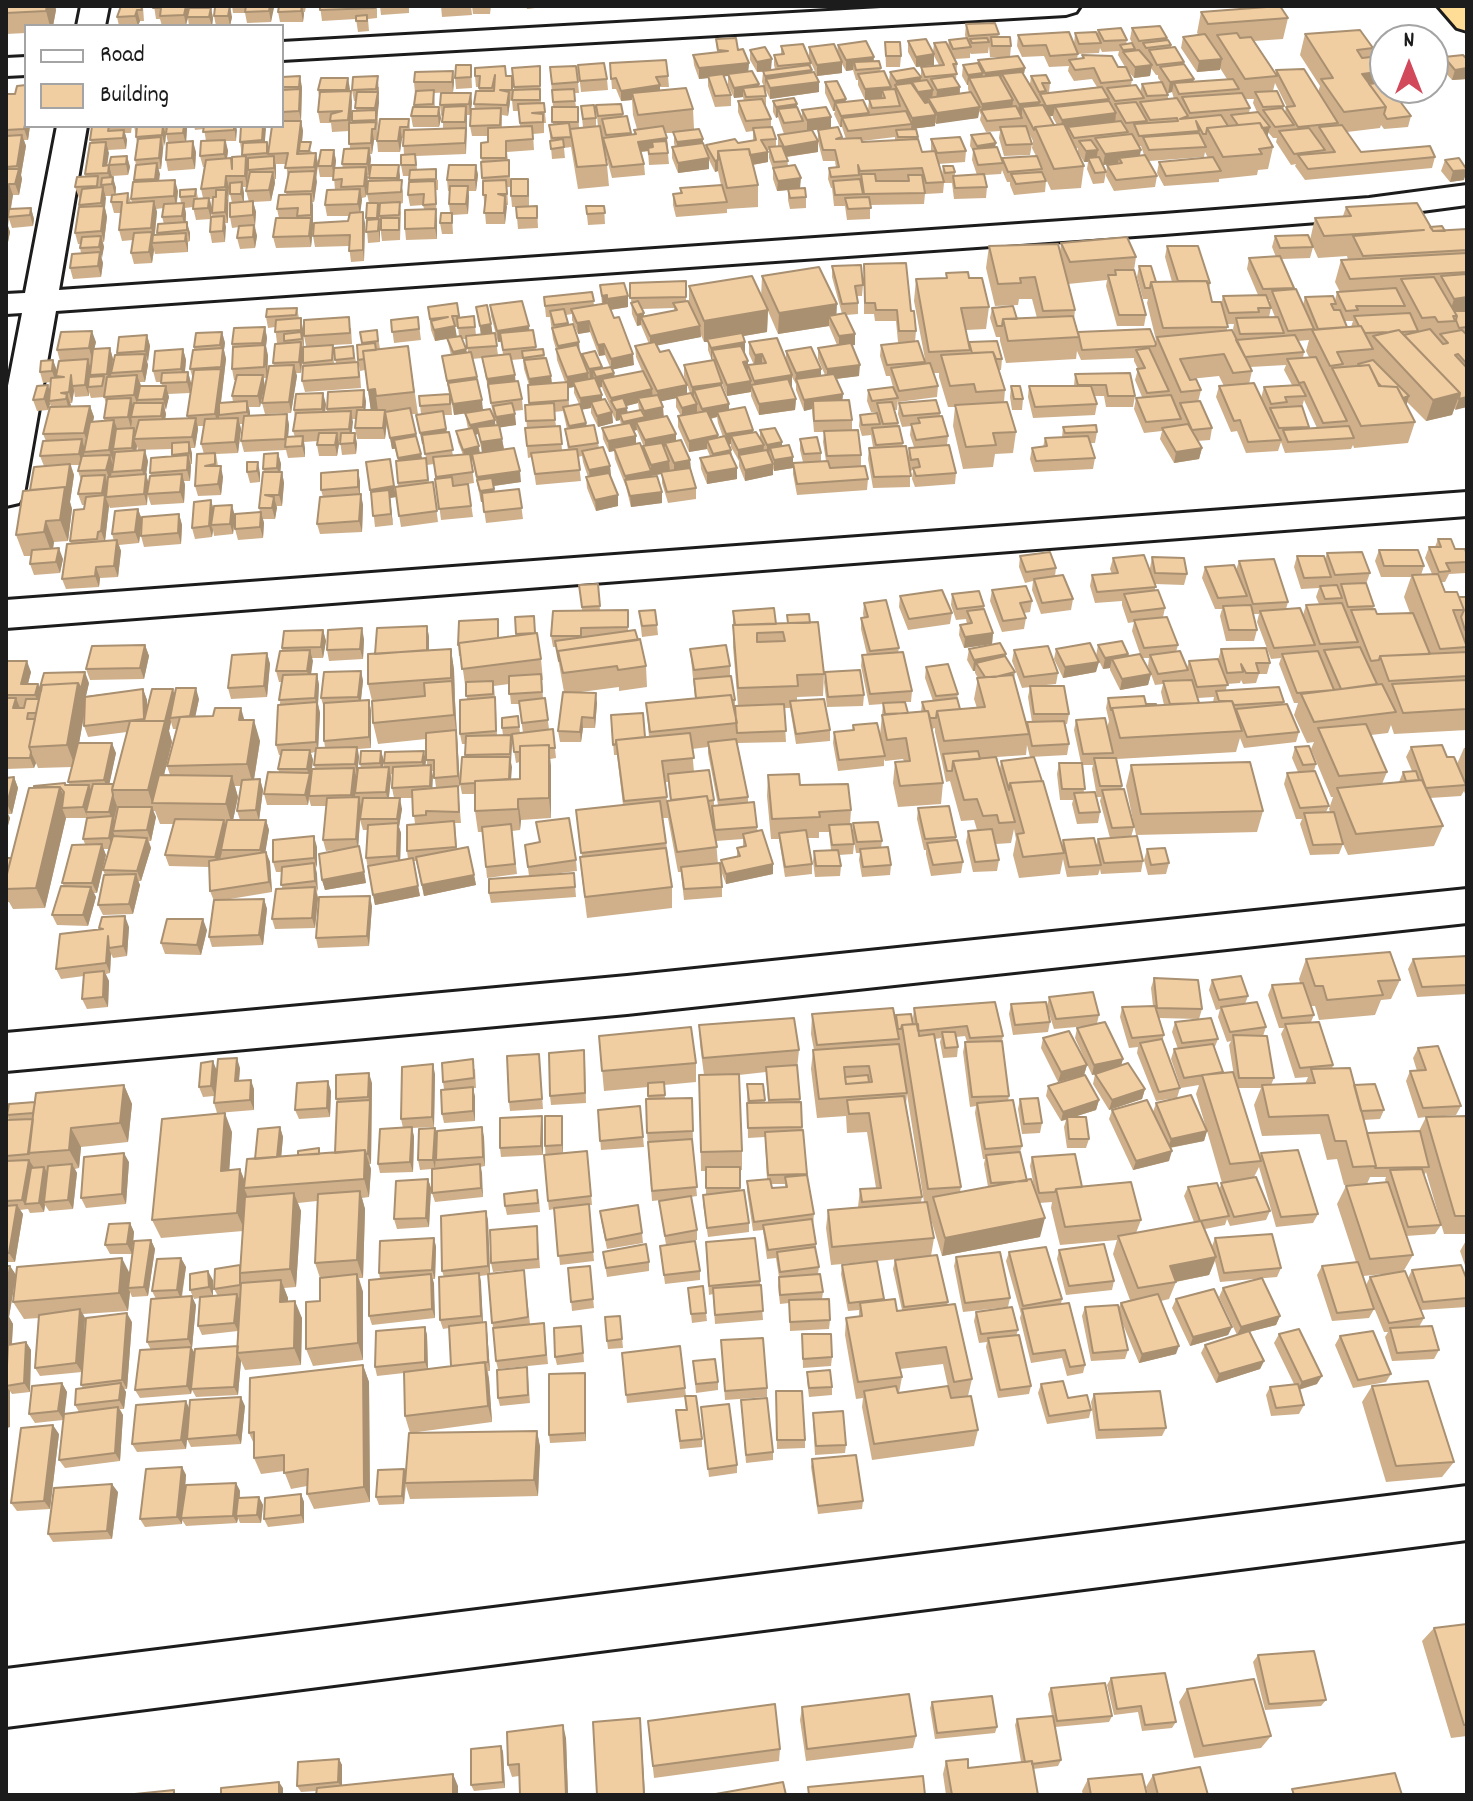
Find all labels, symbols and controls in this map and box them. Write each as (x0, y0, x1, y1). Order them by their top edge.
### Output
legend (24, 24, 284, 128)
north arrow (1369, 24, 1449, 104)
text: N (1404, 26, 1414, 57)
text: Road (100, 39, 145, 73)
text: Building (100, 79, 169, 113)

